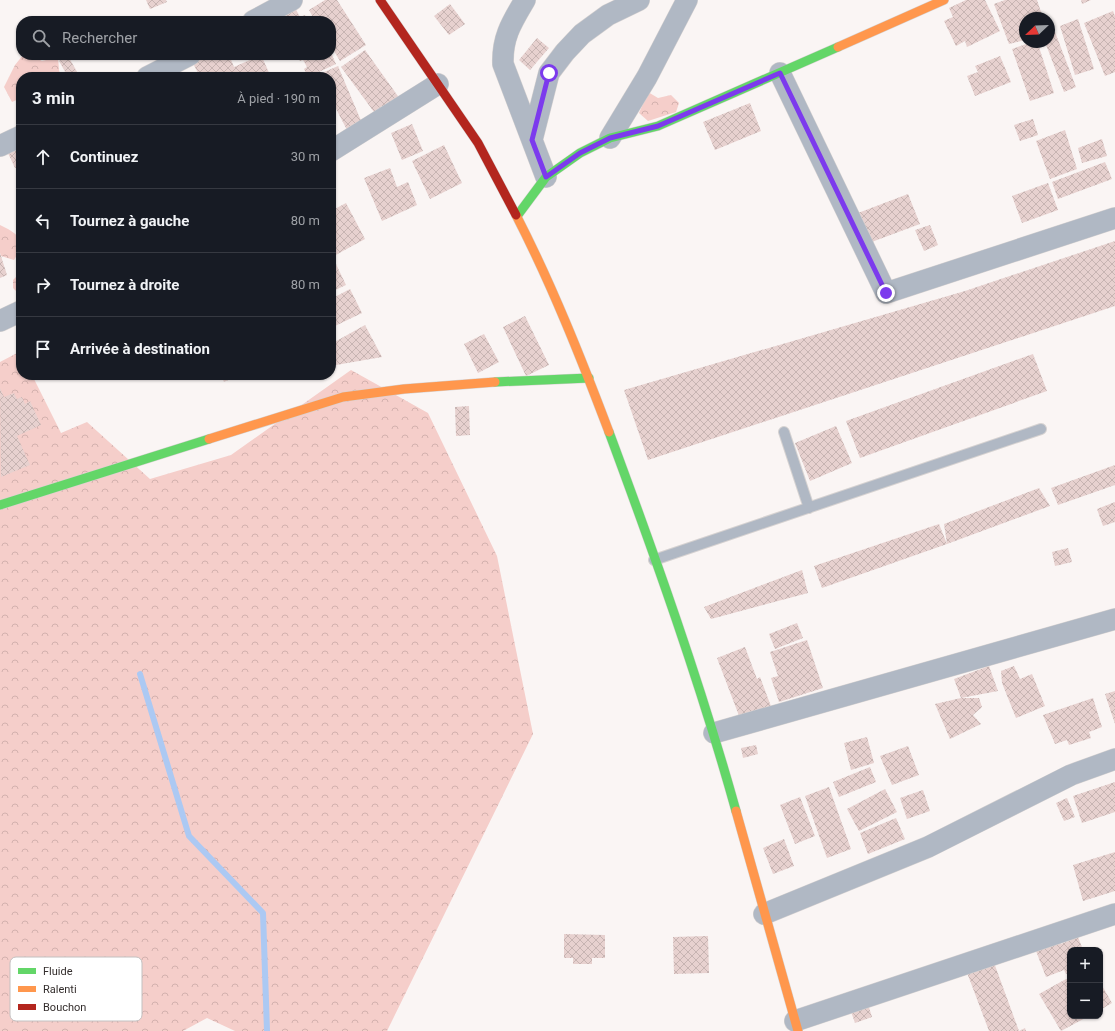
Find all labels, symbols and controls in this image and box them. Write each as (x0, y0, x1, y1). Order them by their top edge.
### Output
north arrow (1019, 12, 1055, 48)
search box (16, 16, 336, 60)
icon: search (30, 27, 52, 49)
text: Rechercher (62, 29, 137, 47)
route start (540, 64, 558, 82)
text: 3 min (32, 88, 75, 108)
text: À pied · 190 m (237, 91, 320, 106)
icon: ahead (32, 146, 54, 168)
text: Continuez (70, 148, 138, 166)
text: 30 m (291, 149, 320, 164)
icon: left (32, 210, 54, 232)
text: Tournez à gauche (70, 212, 189, 230)
text: 80 m (291, 213, 320, 228)
icon: right (32, 274, 54, 296)
text: Tournez à droite (70, 276, 179, 294)
text: 80 m (291, 277, 320, 292)
route end (877, 284, 895, 302)
icon: arrive (32, 338, 54, 360)
text: Arrivée à destination (70, 340, 210, 358)
map controls (1067, 947, 1103, 1019)
button: + (1067, 947, 1103, 983)
legend (10, 957, 142, 1021)
text: Fluide (43, 965, 73, 978)
text: Ralenti (43, 983, 77, 996)
button: − (1067, 983, 1103, 1019)
text: Bouchon (43, 1001, 86, 1014)

